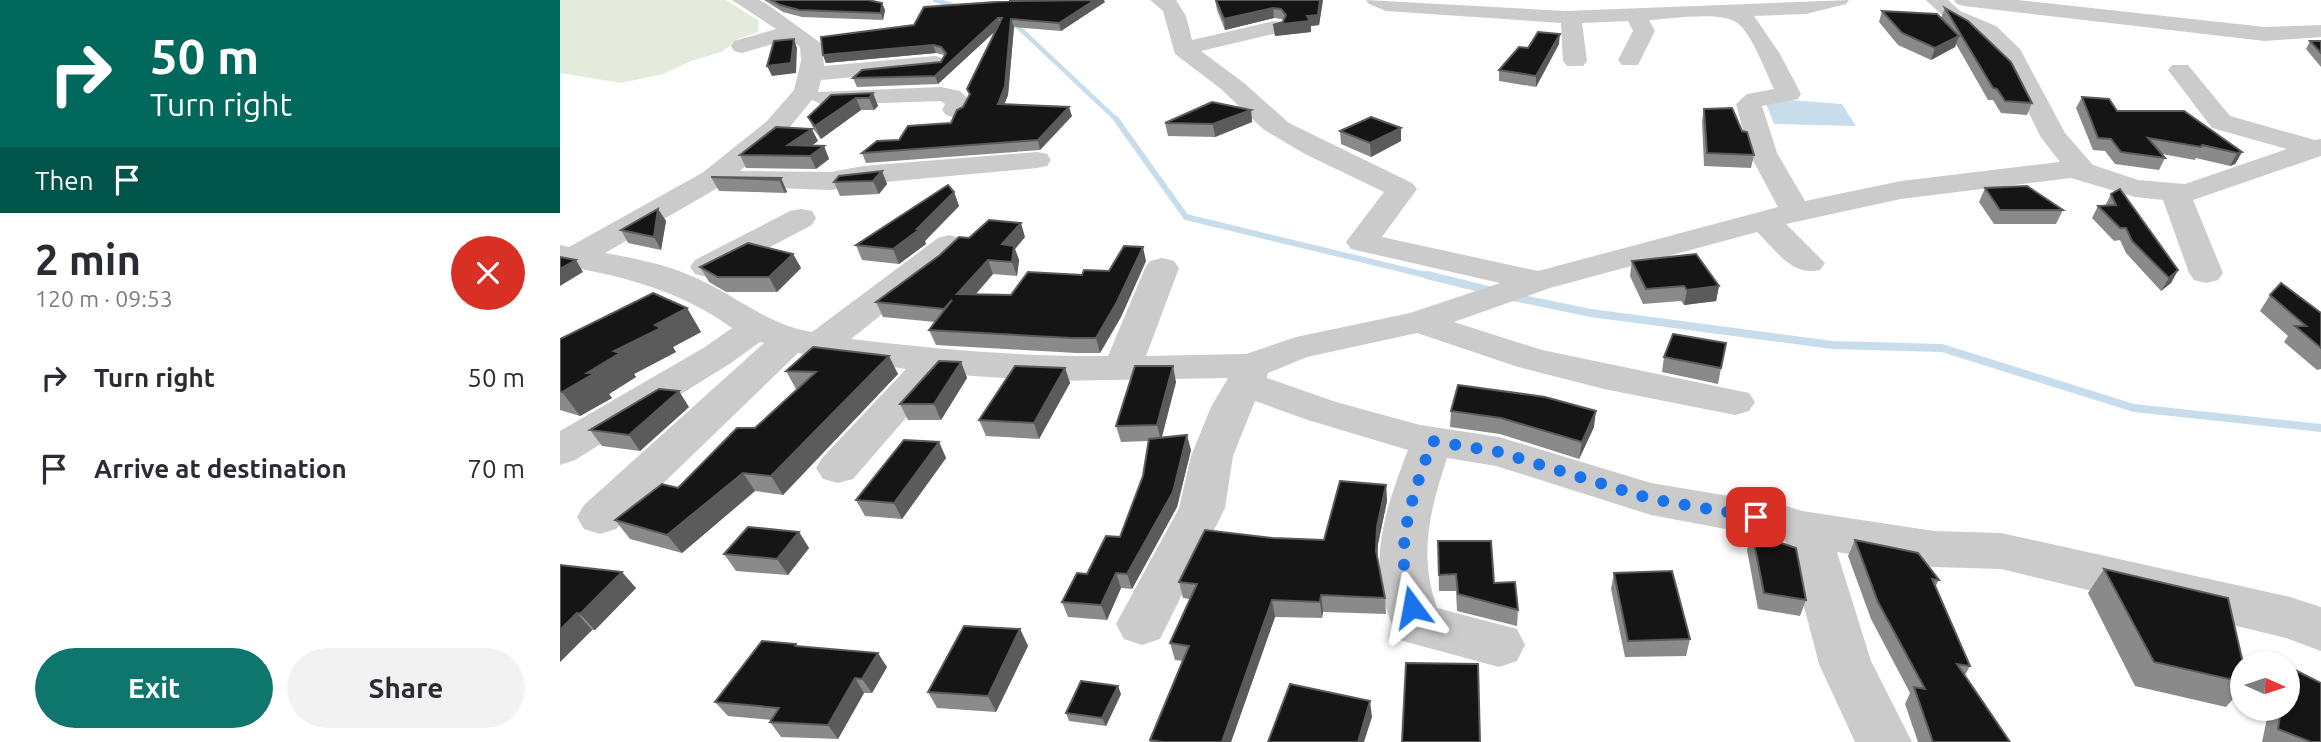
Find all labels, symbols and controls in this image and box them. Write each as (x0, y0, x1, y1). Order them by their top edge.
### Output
icon: right (35, 28, 126, 119)
text: 50 m (150, 28, 259, 83)
text: Turn right (150, 86, 292, 122)
icon: arrive (108, 161, 146, 199)
text: Then (35, 166, 94, 195)
text: 2 min (35, 236, 141, 283)
button: close (451, 236, 525, 310)
text: 120 m · 09:53 (35, 286, 173, 311)
icon: right (35, 359, 73, 397)
text: Turn right (94, 363, 215, 392)
text: 50 m (467, 363, 525, 392)
icon: arrive (35, 450, 73, 488)
text: Arrive at destination (94, 454, 347, 483)
text: 70 m (467, 454, 525, 483)
pin (1726, 487, 1786, 547)
icon: arrive (1737, 498, 1775, 536)
position arrow (1375, 570, 1449, 644)
button: Exit (35, 648, 273, 728)
button: Share (287, 648, 525, 728)
north arrow (2230, 651, 2300, 721)
map controls (2230, 651, 2300, 721)

